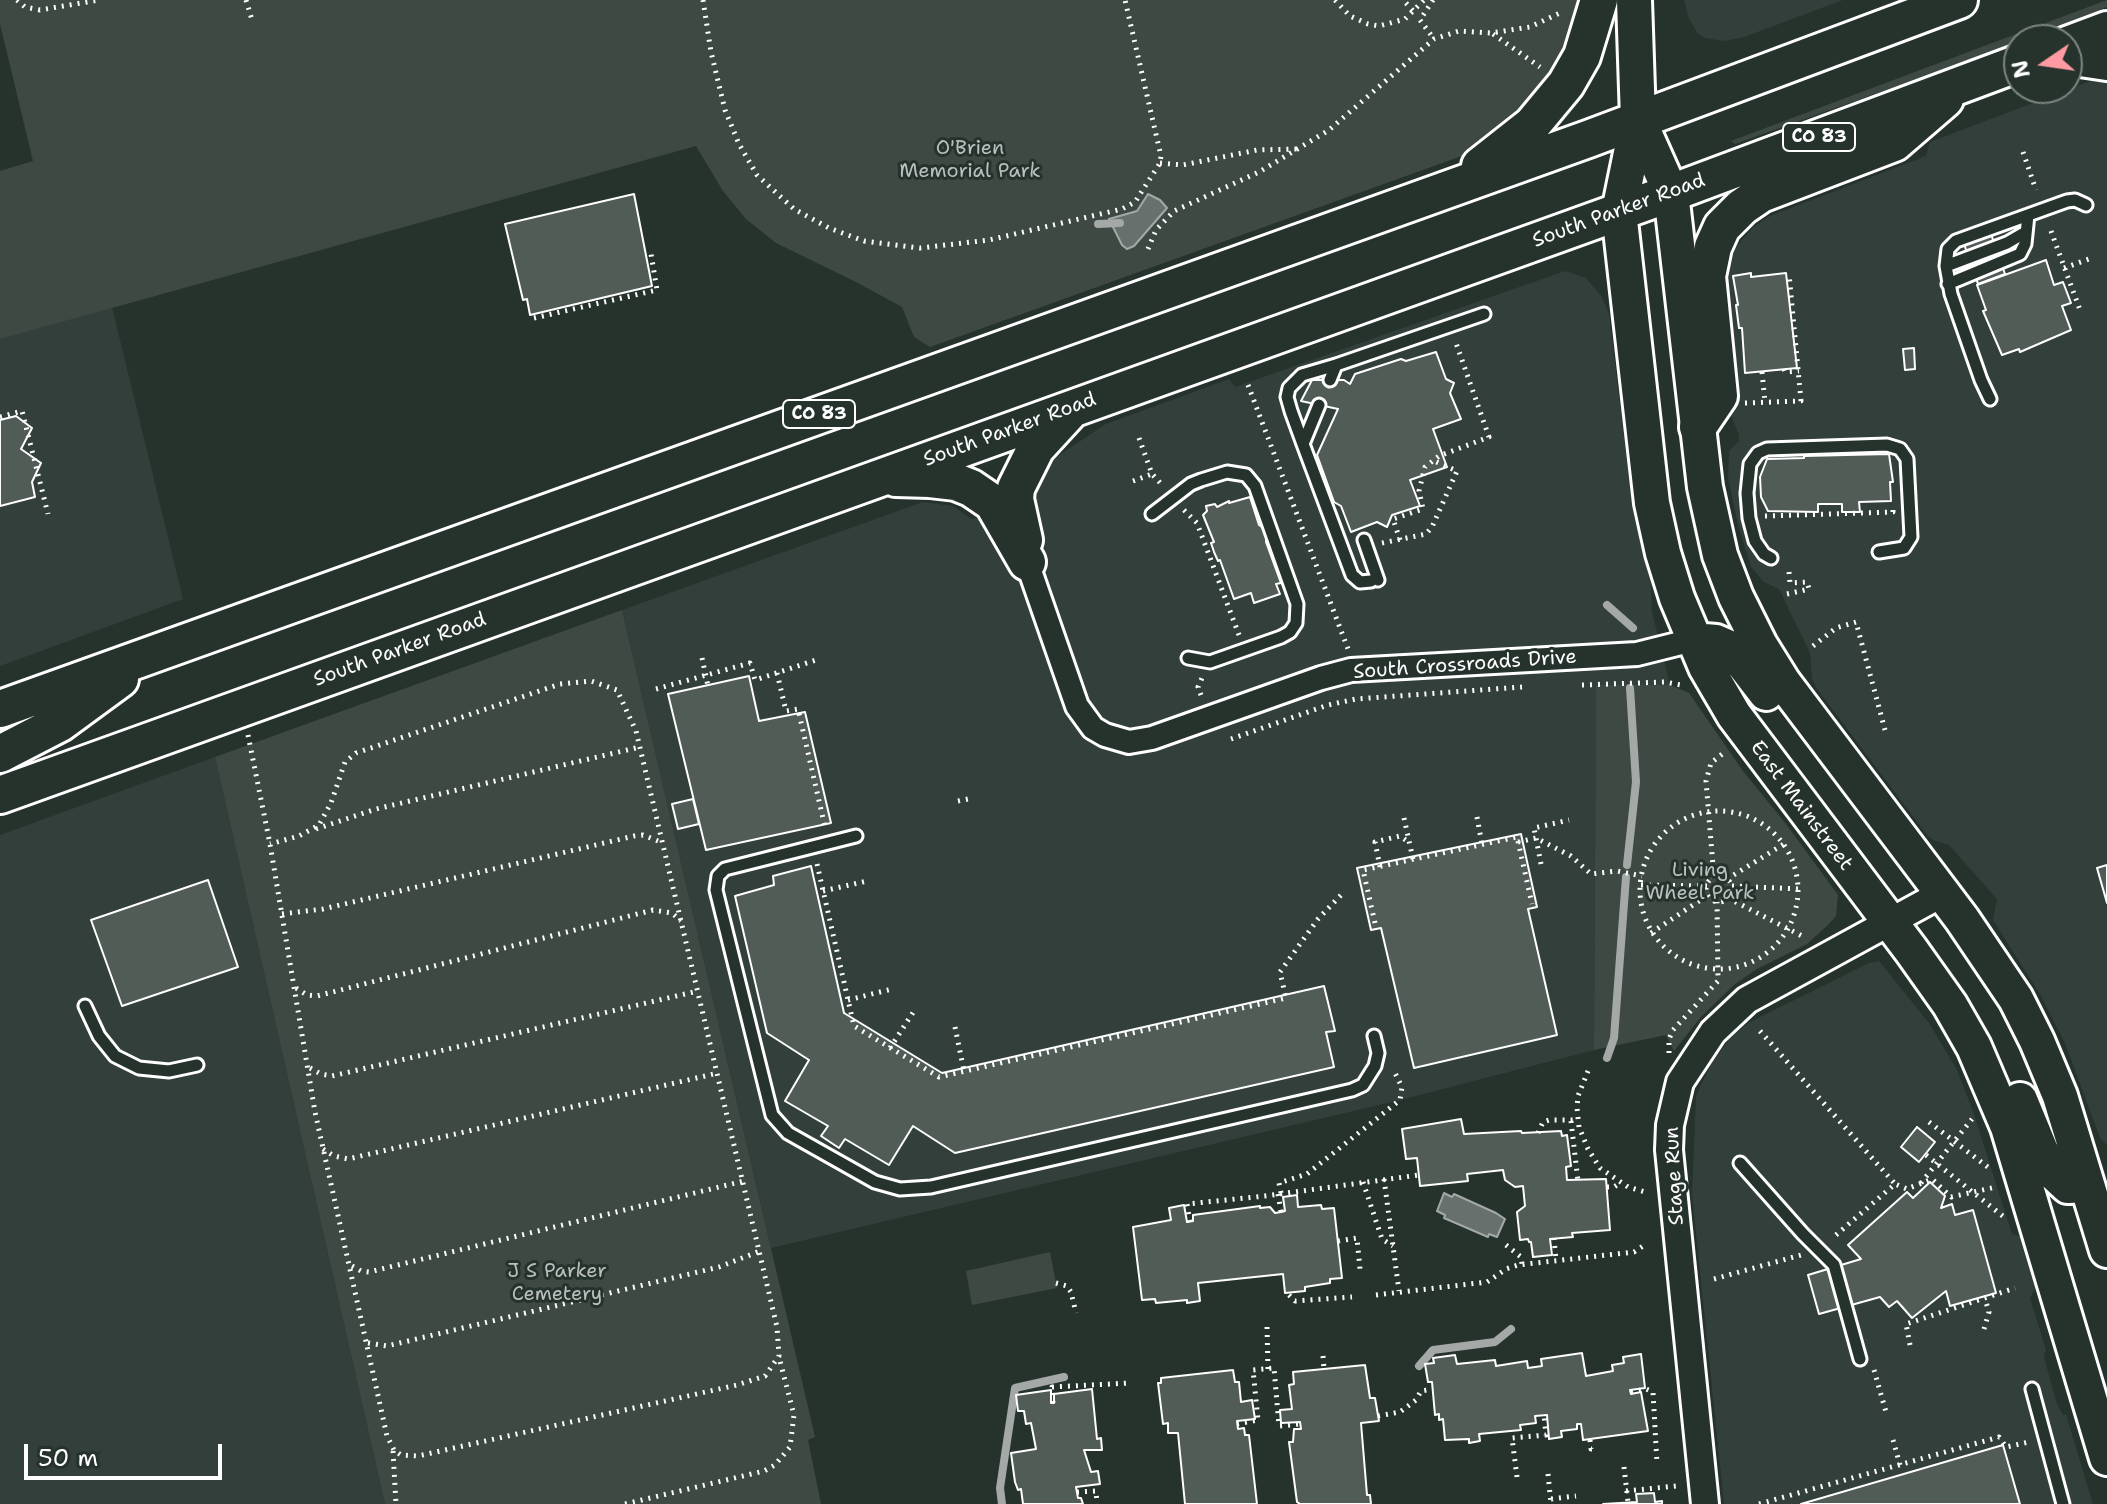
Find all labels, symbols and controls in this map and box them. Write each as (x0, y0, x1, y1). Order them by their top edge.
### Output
north arrow (2003, 24, 2083, 104)
text: N (2005, 57, 2037, 81)
road number: CO 83 (1783, 123, 1855, 151)
park label: O'Brien Memorial Park (899, 137, 1041, 184)
street label: South Parker Road (1529, 169, 1709, 253)
street label: South Parker Road (920, 388, 1100, 472)
road number: CO 83 (783, 400, 855, 428)
street label: South Parker Road (310, 608, 490, 692)
street label: South Crossroads Drive (1352, 645, 1578, 685)
street label: East Mainstreet (1744, 737, 1858, 875)
park label: Living Wheel Park (1645, 859, 1755, 906)
street label: Stage Run (1660, 1126, 1690, 1226)
park label: J S Parker Cemetery (507, 1260, 607, 1307)
scale bar (28, 1428, 226, 1478)
text: 50 m (38, 1442, 98, 1474)

